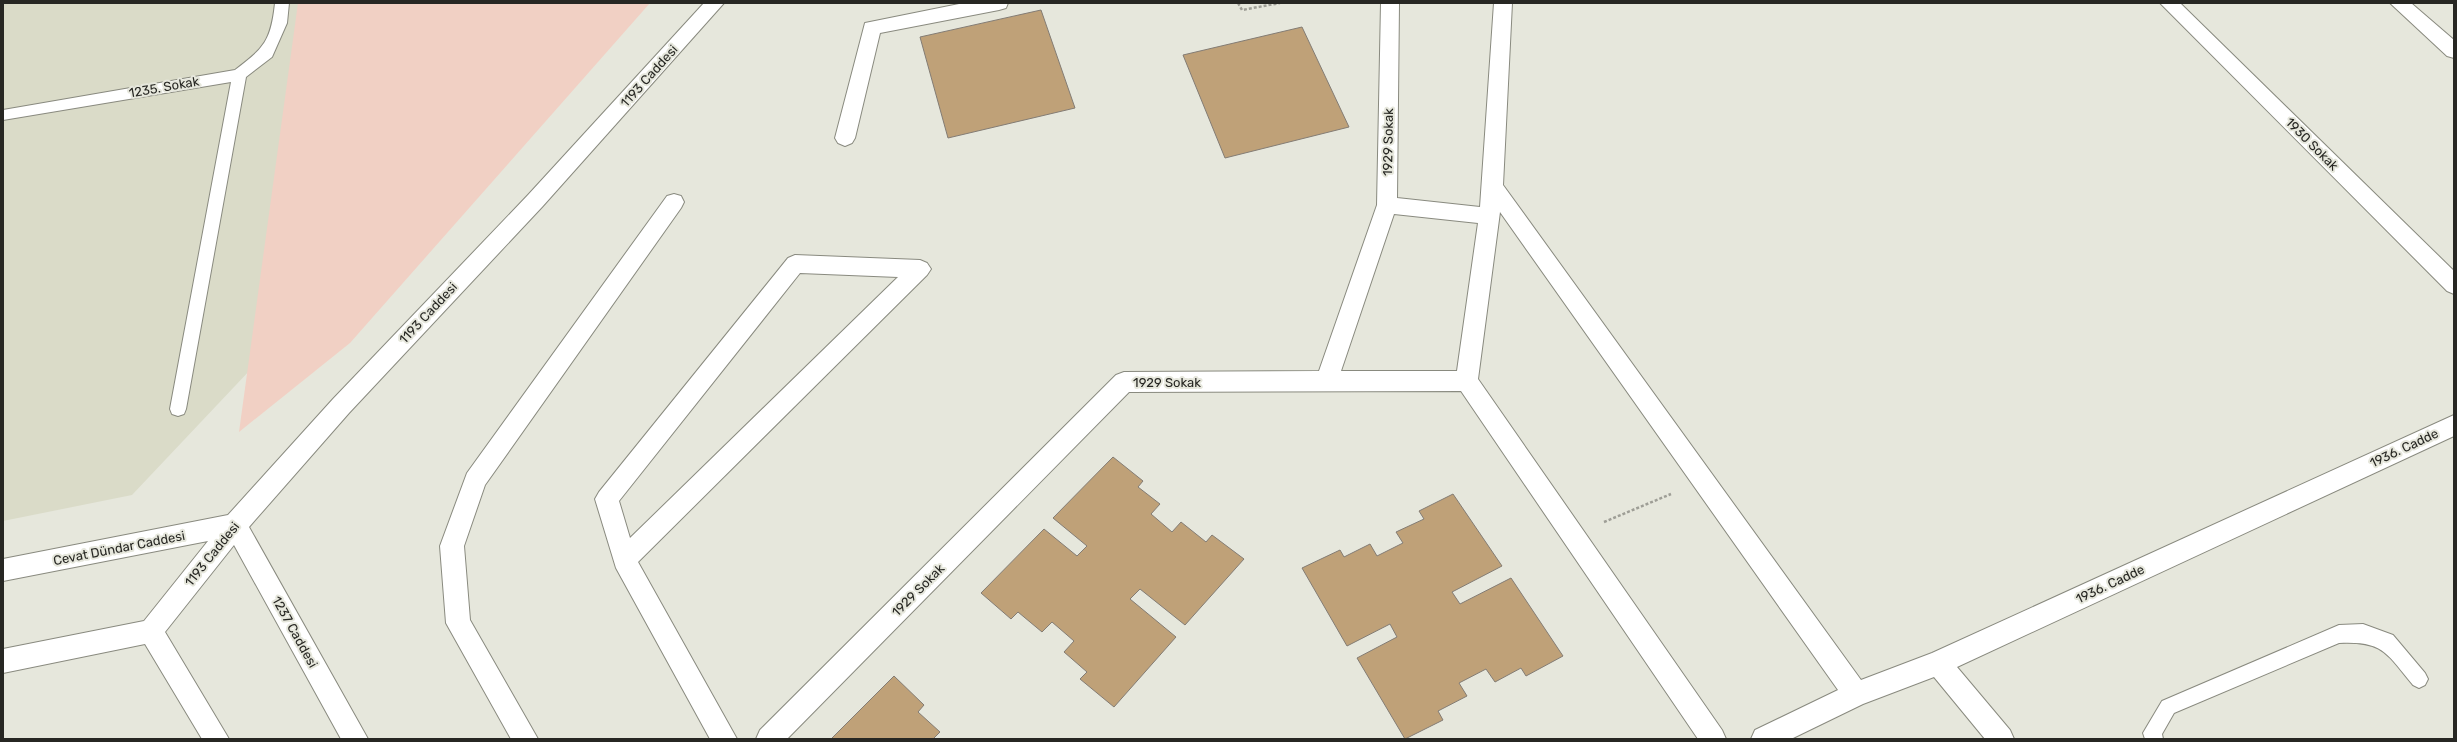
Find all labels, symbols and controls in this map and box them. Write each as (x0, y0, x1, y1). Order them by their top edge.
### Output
street label: 1193 Caddesi (617, 42, 681, 110)
street label: 1235. Sokak (128, 73, 201, 101)
street label: 1929 Sokak (1380, 108, 1396, 176)
street label: 1930 Sokak (2283, 115, 2342, 174)
street label: 1193 Caddesi (396, 279, 460, 347)
street label: 1929 Sokak (1133, 375, 1201, 390)
street label: 1936. Cadde (2367, 426, 2441, 470)
street label: 1193 Caddesi (182, 519, 242, 589)
street label: Cevat Dündar Caddesi (52, 528, 186, 568)
street label: 1929 Sokak (889, 561, 947, 619)
street label: 1936. Cadde (2073, 562, 2147, 606)
street label: 1237 Caddesi (269, 594, 321, 670)

